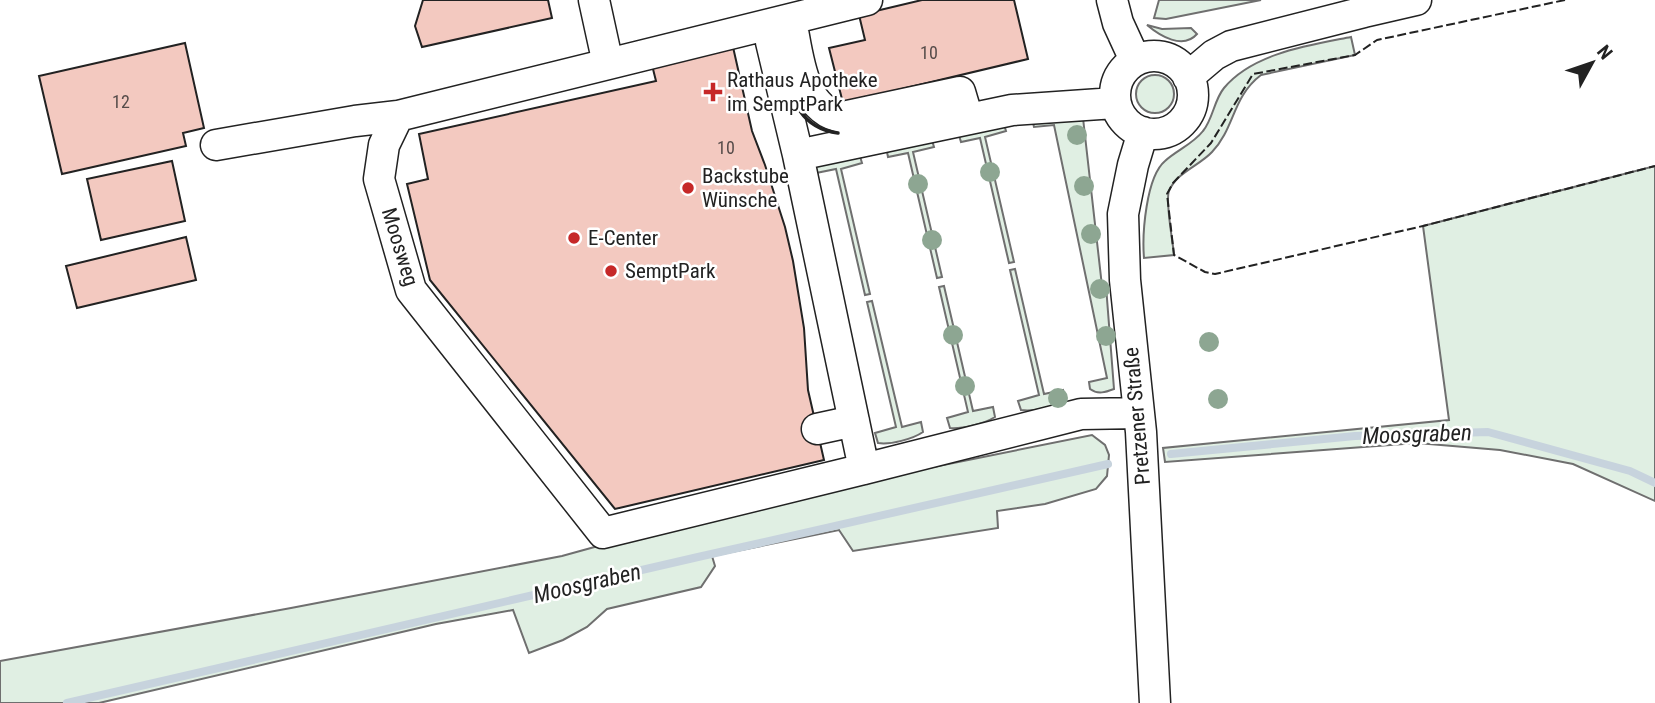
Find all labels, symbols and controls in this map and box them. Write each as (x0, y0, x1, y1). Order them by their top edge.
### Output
north arrow (1557, 28, 1627, 98)
text: N (1592, 41, 1617, 64)
house number: 10 (920, 42, 938, 63)
place label: Rathaus Apotheke im SemptPark (727, 68, 878, 116)
marker: Rathaus Apotheke im SemptPark (705, 84, 721, 100)
house number: 12 (112, 91, 130, 112)
house number: 10 (717, 137, 735, 158)
place label: Backstube Wünsche (702, 164, 789, 212)
marker: Backstube Wünsche (680, 180, 696, 196)
street label: Moosweg (377, 205, 423, 289)
place label: E-Center (588, 226, 658, 250)
marker: E-Center (566, 230, 582, 246)
place label: SemptPark (625, 259, 716, 283)
marker: SemptPark (603, 263, 619, 279)
street label: Pretzener Straße (1119, 346, 1155, 486)
water label: Moosgraben (1362, 419, 1472, 450)
water label: Moosgraben (531, 558, 644, 609)

